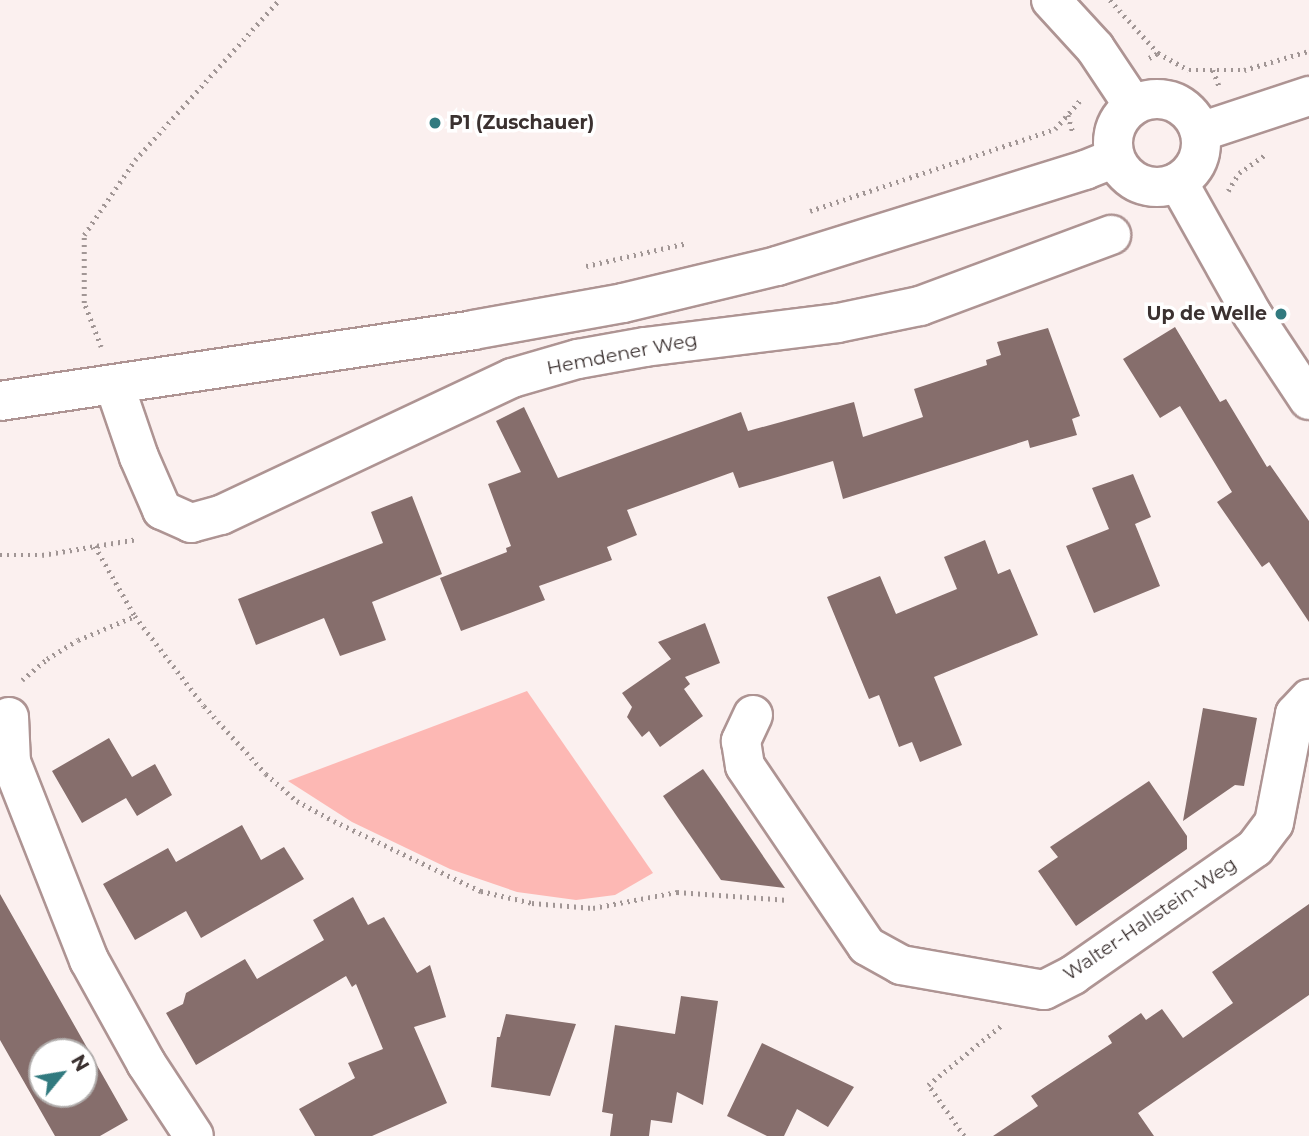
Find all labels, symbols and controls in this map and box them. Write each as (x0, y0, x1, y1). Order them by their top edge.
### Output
place label: P1 (Zuschauer) (449, 112, 594, 134)
marker: P1 (Zuschauer) (427, 115, 443, 131)
place label: Up de Welle (1147, 303, 1267, 325)
marker: Up de Welle (1273, 306, 1289, 322)
street label: Hemdener Weg (545, 328, 699, 380)
street label: Walter-Hallstein-Weg (1059, 852, 1241, 986)
north arrow (28, 1038, 98, 1108)
text: N (66, 1051, 94, 1076)

